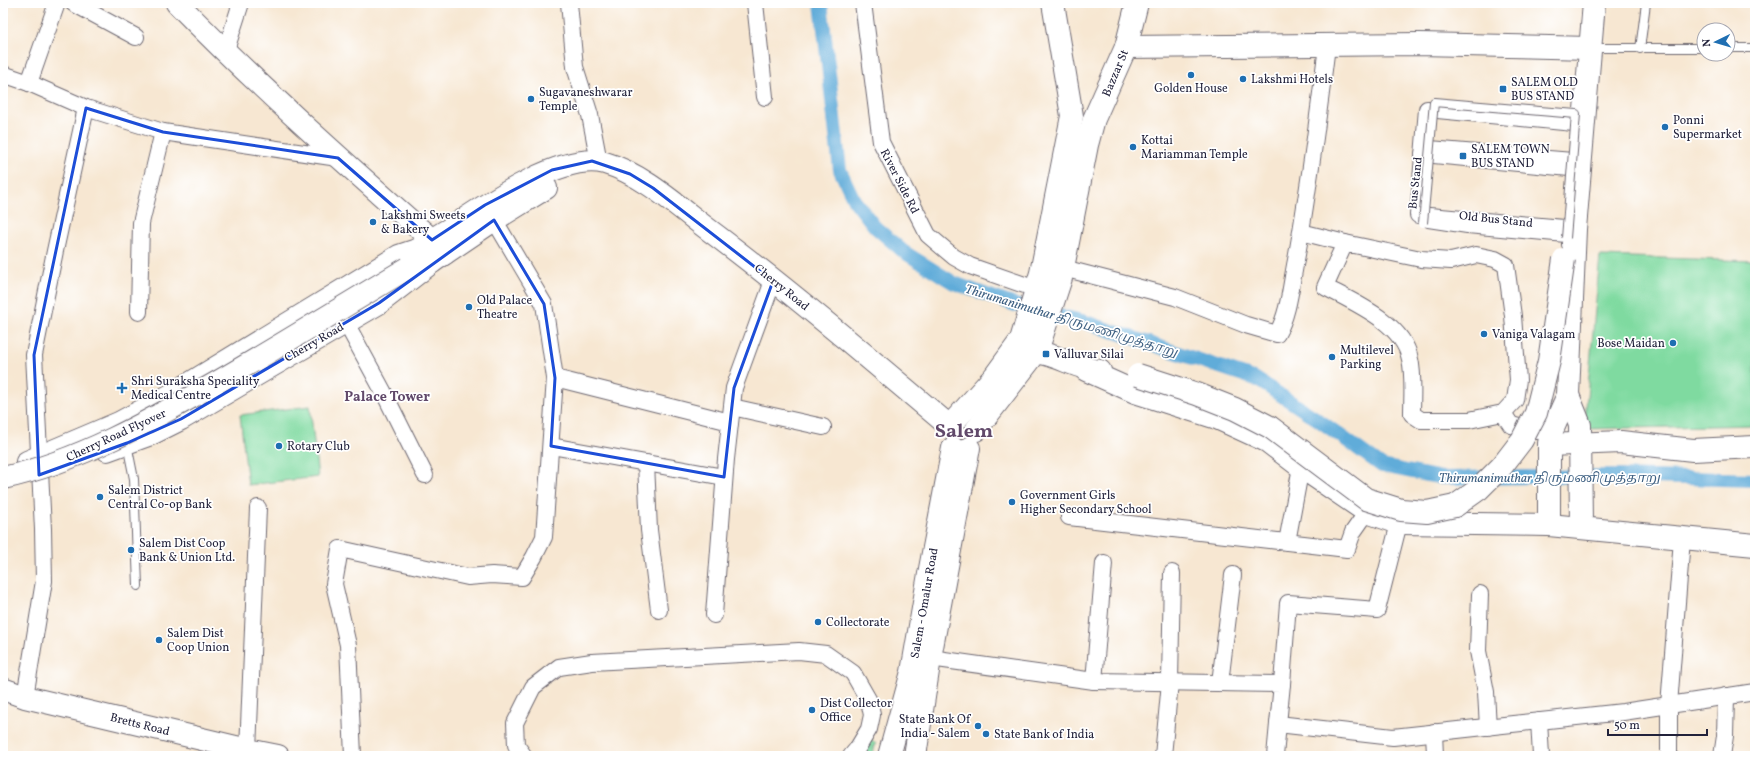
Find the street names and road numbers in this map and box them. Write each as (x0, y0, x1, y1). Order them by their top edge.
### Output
street label: Bazzar St (1099, 47, 1133, 99)
street label: River Side Rd (876, 146, 922, 217)
street label: Bus Stand (1405, 156, 1427, 210)
street label: Old Bus Stand (1458, 208, 1534, 232)
street label: Cherry Road (751, 261, 812, 315)
street label: Cherry Road (282, 319, 347, 366)
street label: Cherry Road Flyover (64, 406, 169, 466)
street label: Salem - Omalur Road (907, 546, 943, 660)
street label: Bretts Road (108, 710, 172, 740)

